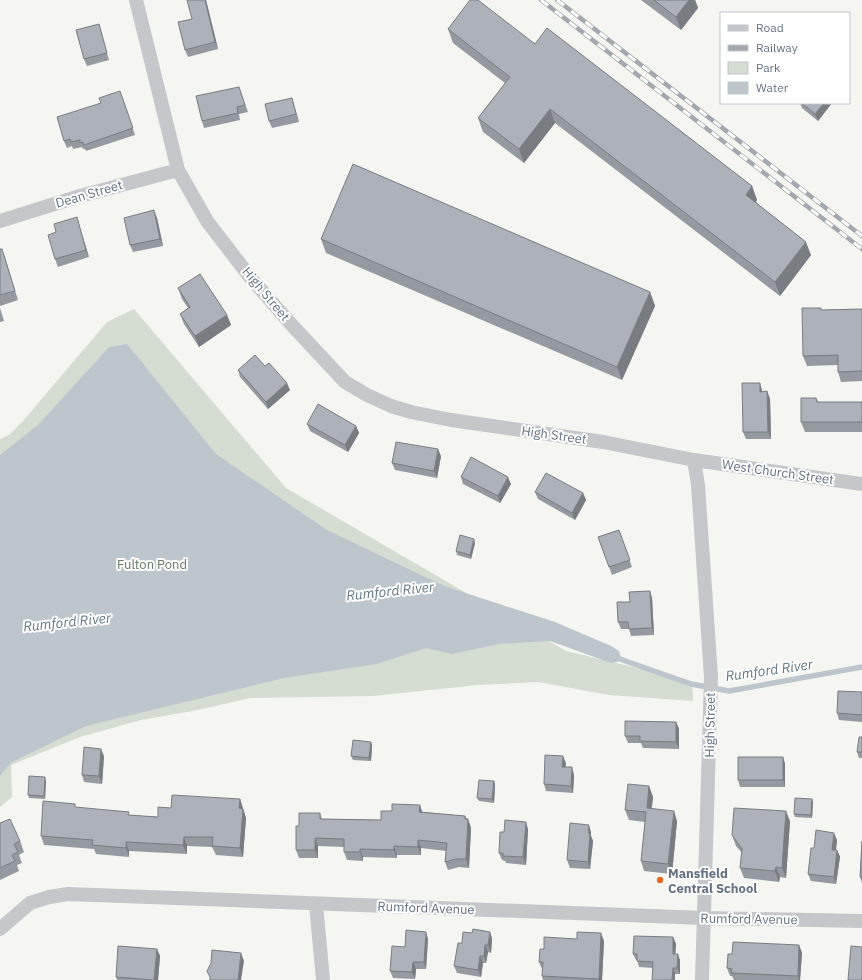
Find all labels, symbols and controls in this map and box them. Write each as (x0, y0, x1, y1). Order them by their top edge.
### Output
legend (720, 12, 850, 104)
text: Road (756, 20, 784, 35)
text: Railway (756, 40, 798, 55)
text: Park (756, 60, 781, 75)
text: Water (756, 80, 789, 95)
street label: Dean Street (54, 176, 124, 212)
street label: High Street (238, 263, 294, 325)
street label: High Street (520, 422, 588, 448)
street label: West Church Street (721, 456, 835, 488)
park label: Fulton Pond (117, 556, 187, 573)
water label: Rumford River (345, 577, 436, 605)
water label: Rumford River (22, 608, 113, 636)
water label: Rumford River (724, 655, 815, 685)
street label: High Street (701, 692, 719, 758)
place label: Mansfield Central School (668, 865, 757, 897)
marker: Mansfield Central School (655, 875, 665, 885)
street label: Rumford Avenue (377, 898, 475, 918)
street label: Rumford Avenue (700, 910, 798, 928)

